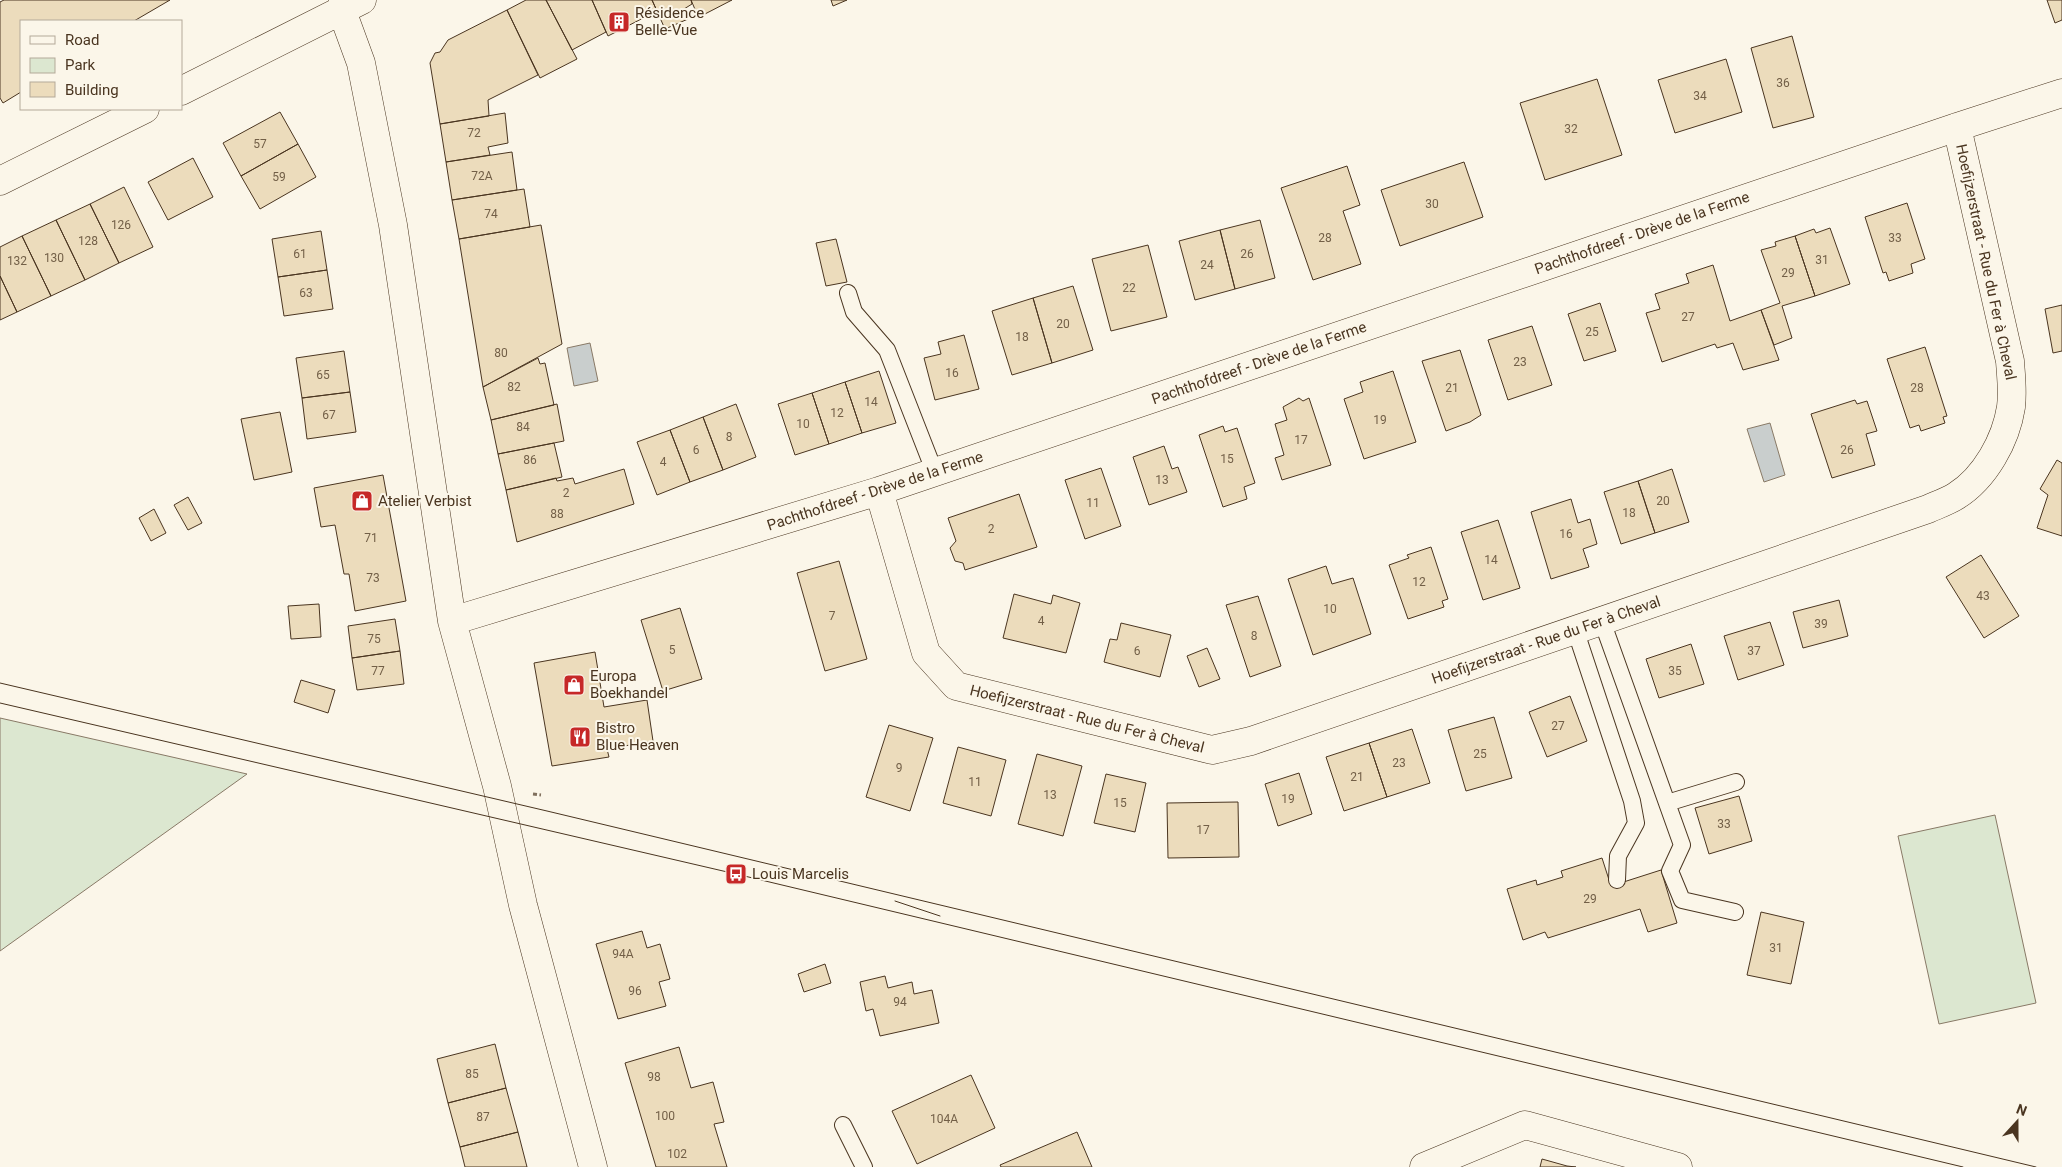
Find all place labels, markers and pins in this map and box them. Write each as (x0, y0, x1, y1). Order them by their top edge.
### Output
place label: Résidence Belle-Vue (635, 4, 704, 39)
building icon: Résidence Belle-Vue (607, 10, 631, 34)
shop icon: Atelier Verbist (350, 489, 374, 513)
place label: Atelier Verbist (378, 492, 472, 510)
place label: Europa Boekhandel (590, 667, 668, 702)
shop icon: Europa Boekhandel (562, 673, 586, 697)
place label: Bistro Blue Heaven (596, 719, 679, 754)
restaurant icon: Bistro Blue Heaven (568, 725, 592, 749)
bus stop icon: Louis Marcelis (724, 862, 748, 886)
place label: Louis Marcelis (752, 865, 849, 883)

